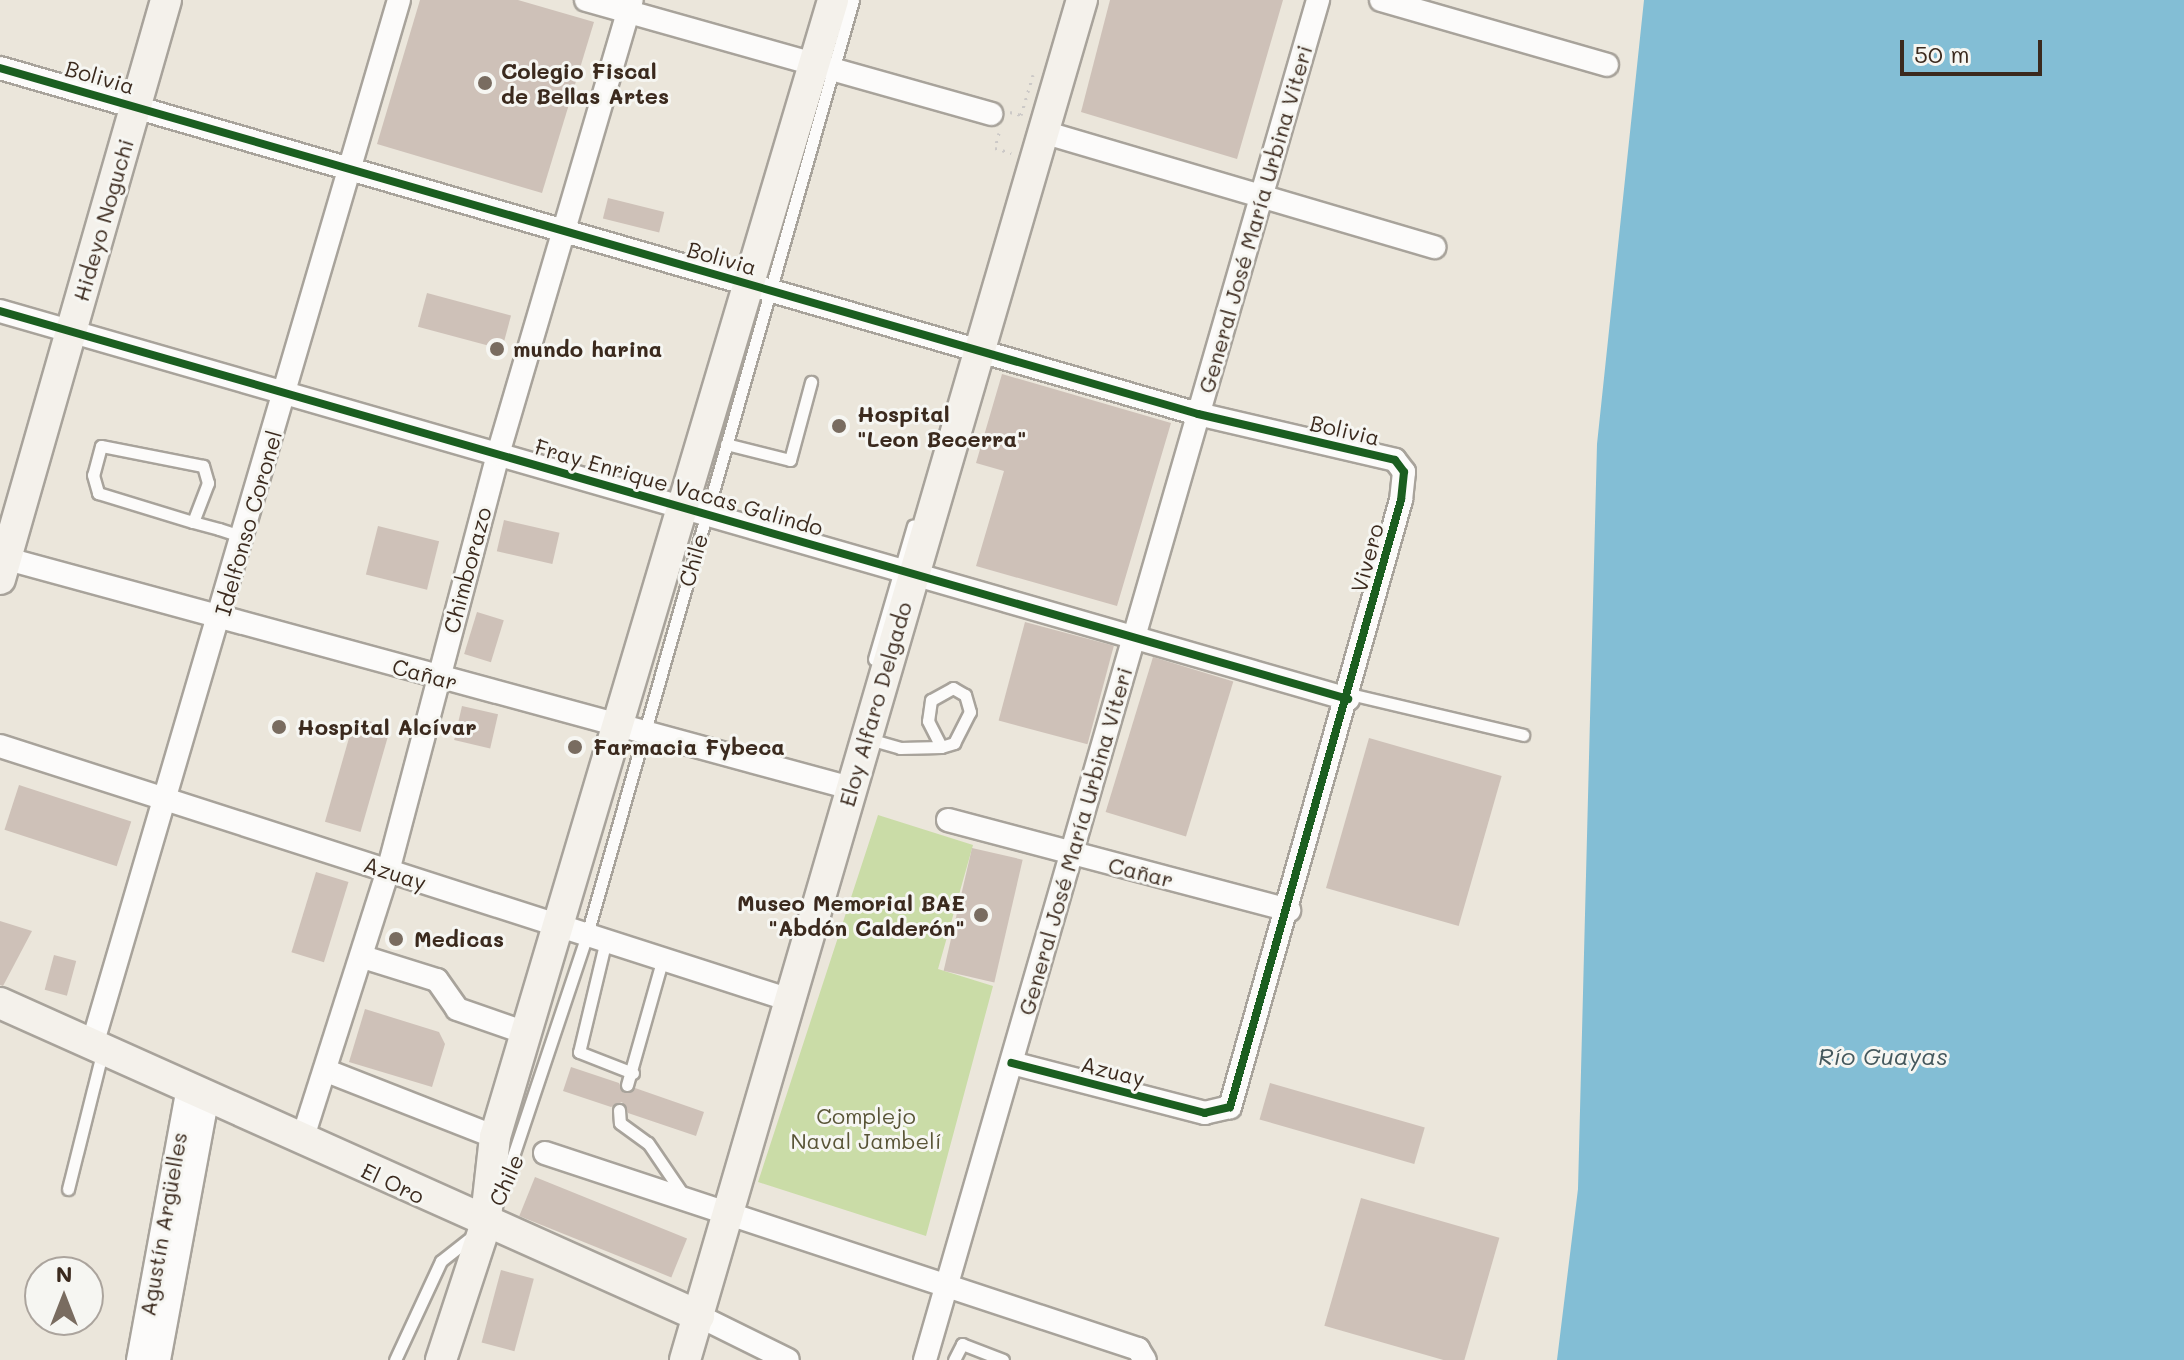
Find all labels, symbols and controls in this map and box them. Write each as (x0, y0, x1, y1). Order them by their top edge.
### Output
scale bar (1904, 24, 2046, 74)
text: 50 m (1914, 38, 1970, 69)
street label: General José María Urbina Viteri (1193, 42, 1317, 396)
street label: Bolivia (62, 55, 138, 99)
place label: Colegio Fiscal de Bellas Artes (501, 57, 669, 108)
marker: Colegio Fiscal de Bellas Artes (476, 74, 494, 92)
street label: Hideyo Noguchi (67, 136, 139, 304)
street label: Bolivia (684, 236, 760, 280)
place label: mundo harina (513, 336, 662, 362)
marker: mundo harina (488, 340, 506, 358)
place label: Hospital "Leon Becerra" (857, 400, 1027, 452)
street label: Bolivia (1307, 409, 1383, 451)
marker: Hospital "Leon Becerra" (828, 415, 850, 437)
street label: Idelfonso Coronel (209, 427, 287, 619)
street label: Fray Enrique Vacas Galindo (532, 433, 826, 541)
street label: Chimborazo (437, 504, 497, 636)
street label: Vivero (1345, 521, 1389, 595)
street label: Chile (673, 530, 713, 590)
street label: Eloy Alfaro Delgado (833, 599, 917, 809)
street label: Cañar (390, 653, 460, 695)
street label: General José María Urbina Viteri (1013, 664, 1137, 1018)
place label: Hospital Alcívar (297, 714, 477, 740)
marker: Hospital Alcívar (268, 716, 290, 738)
place label: Farmacia Fybeca (593, 734, 785, 760)
marker: Farmacia Fybeca (564, 736, 586, 758)
street label: Azuay (360, 850, 430, 896)
street label: Cañar (1106, 851, 1176, 893)
place label: Museo Memorial BAE "Abdón Calderón" (737, 889, 965, 940)
marker: Museo Memorial BAE "Abdón Calderón" (972, 906, 990, 924)
place label: Medicas (414, 926, 504, 952)
marker: Medicas (385, 928, 407, 950)
water label: Río Guayas (1818, 1042, 1948, 1070)
street label: Azuay (1078, 1050, 1148, 1092)
park label: Complejo Naval Jambelí (790, 1102, 942, 1154)
street label: Agustín Argüelles (134, 1130, 192, 1318)
street label: Chile (483, 1150, 529, 1210)
street label: El Oro (357, 1157, 429, 1209)
north arrow (24, 1256, 104, 1336)
text: N (56, 1259, 72, 1288)

